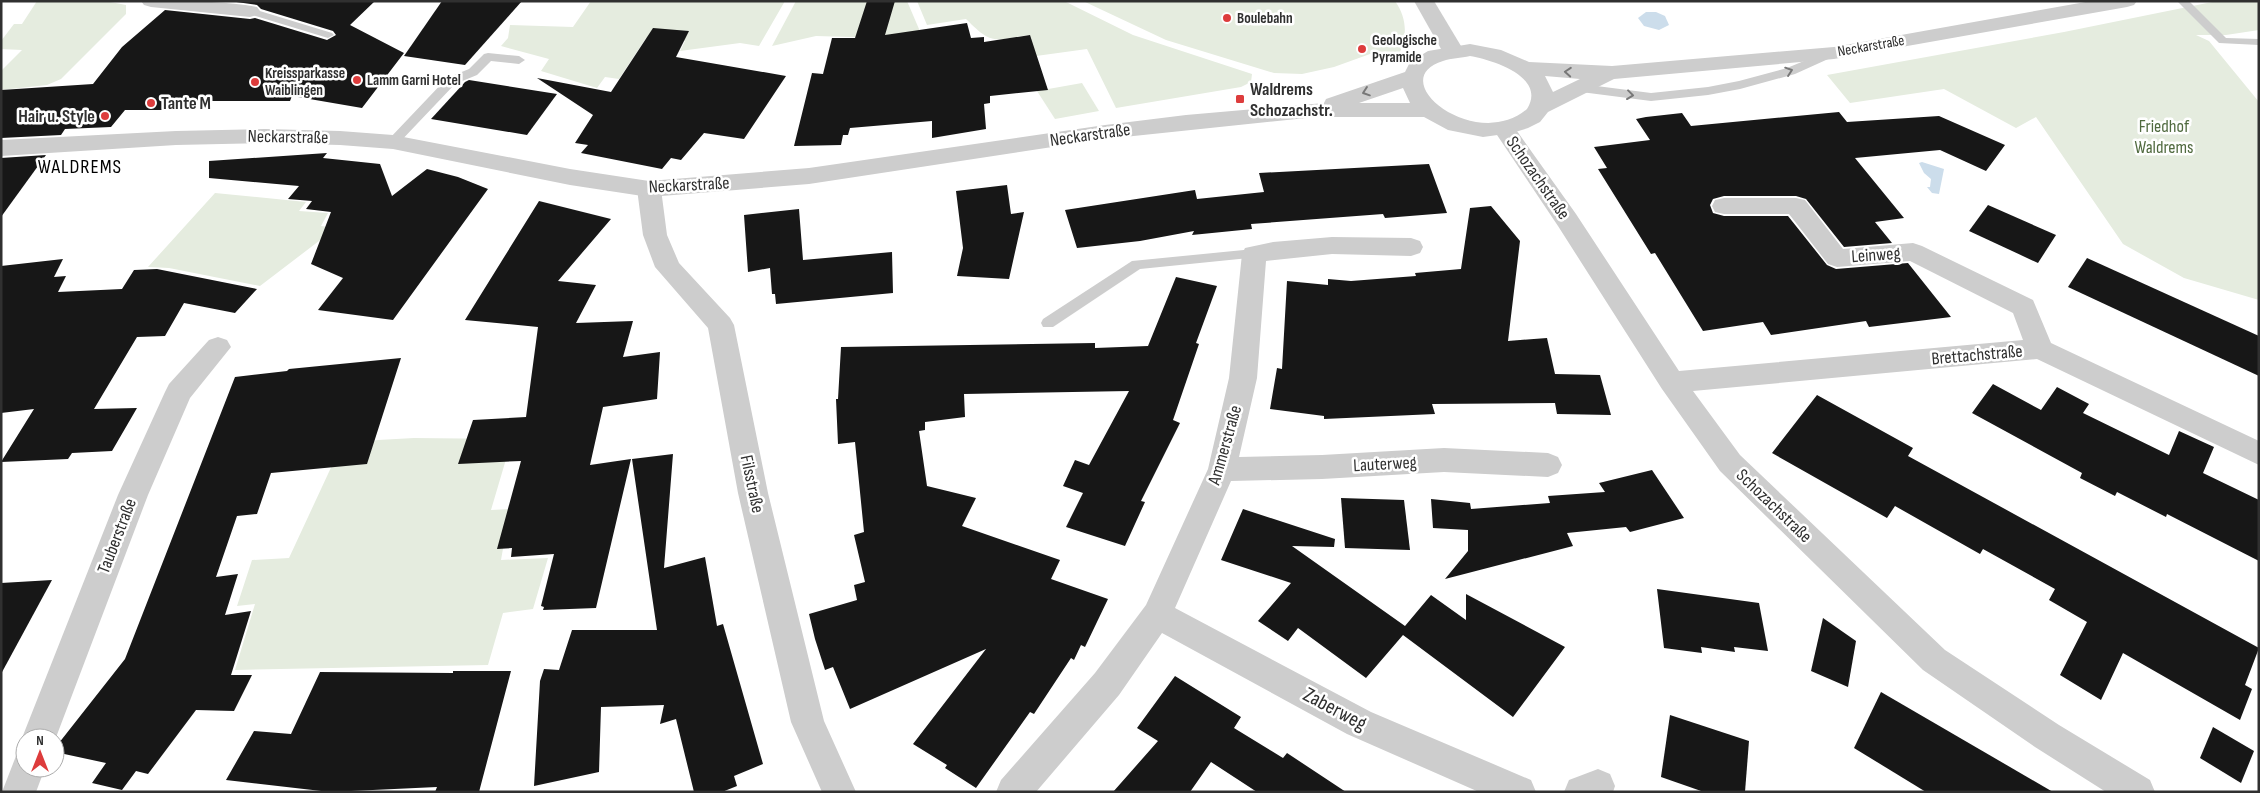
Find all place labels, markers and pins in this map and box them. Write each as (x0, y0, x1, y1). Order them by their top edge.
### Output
place label: Boulebahn (1237, 9, 1293, 28)
marker: Boulebahn (1221, 12, 1233, 24)
place label: Geologische Pyramide (1372, 31, 1437, 67)
marker: Geologische Pyramide (1356, 43, 1368, 55)
place label: Kreissparkasse Waiblingen (265, 64, 345, 100)
place label: Lamm Garni Hotel (367, 71, 461, 90)
marker: Lamm Garni Hotel (351, 74, 363, 86)
marker: Kreissparkasse Waiblingen (249, 76, 261, 88)
place label: Waldrems Schozachstr. (1250, 79, 1333, 121)
place label: Tante M (161, 93, 211, 114)
marker: Waldrems Schozachstr. (1234, 93, 1246, 105)
marker: Tante M (145, 97, 157, 109)
place label: Hair u. Style (18, 106, 95, 127)
marker: Hair u. Style (99, 110, 111, 122)

